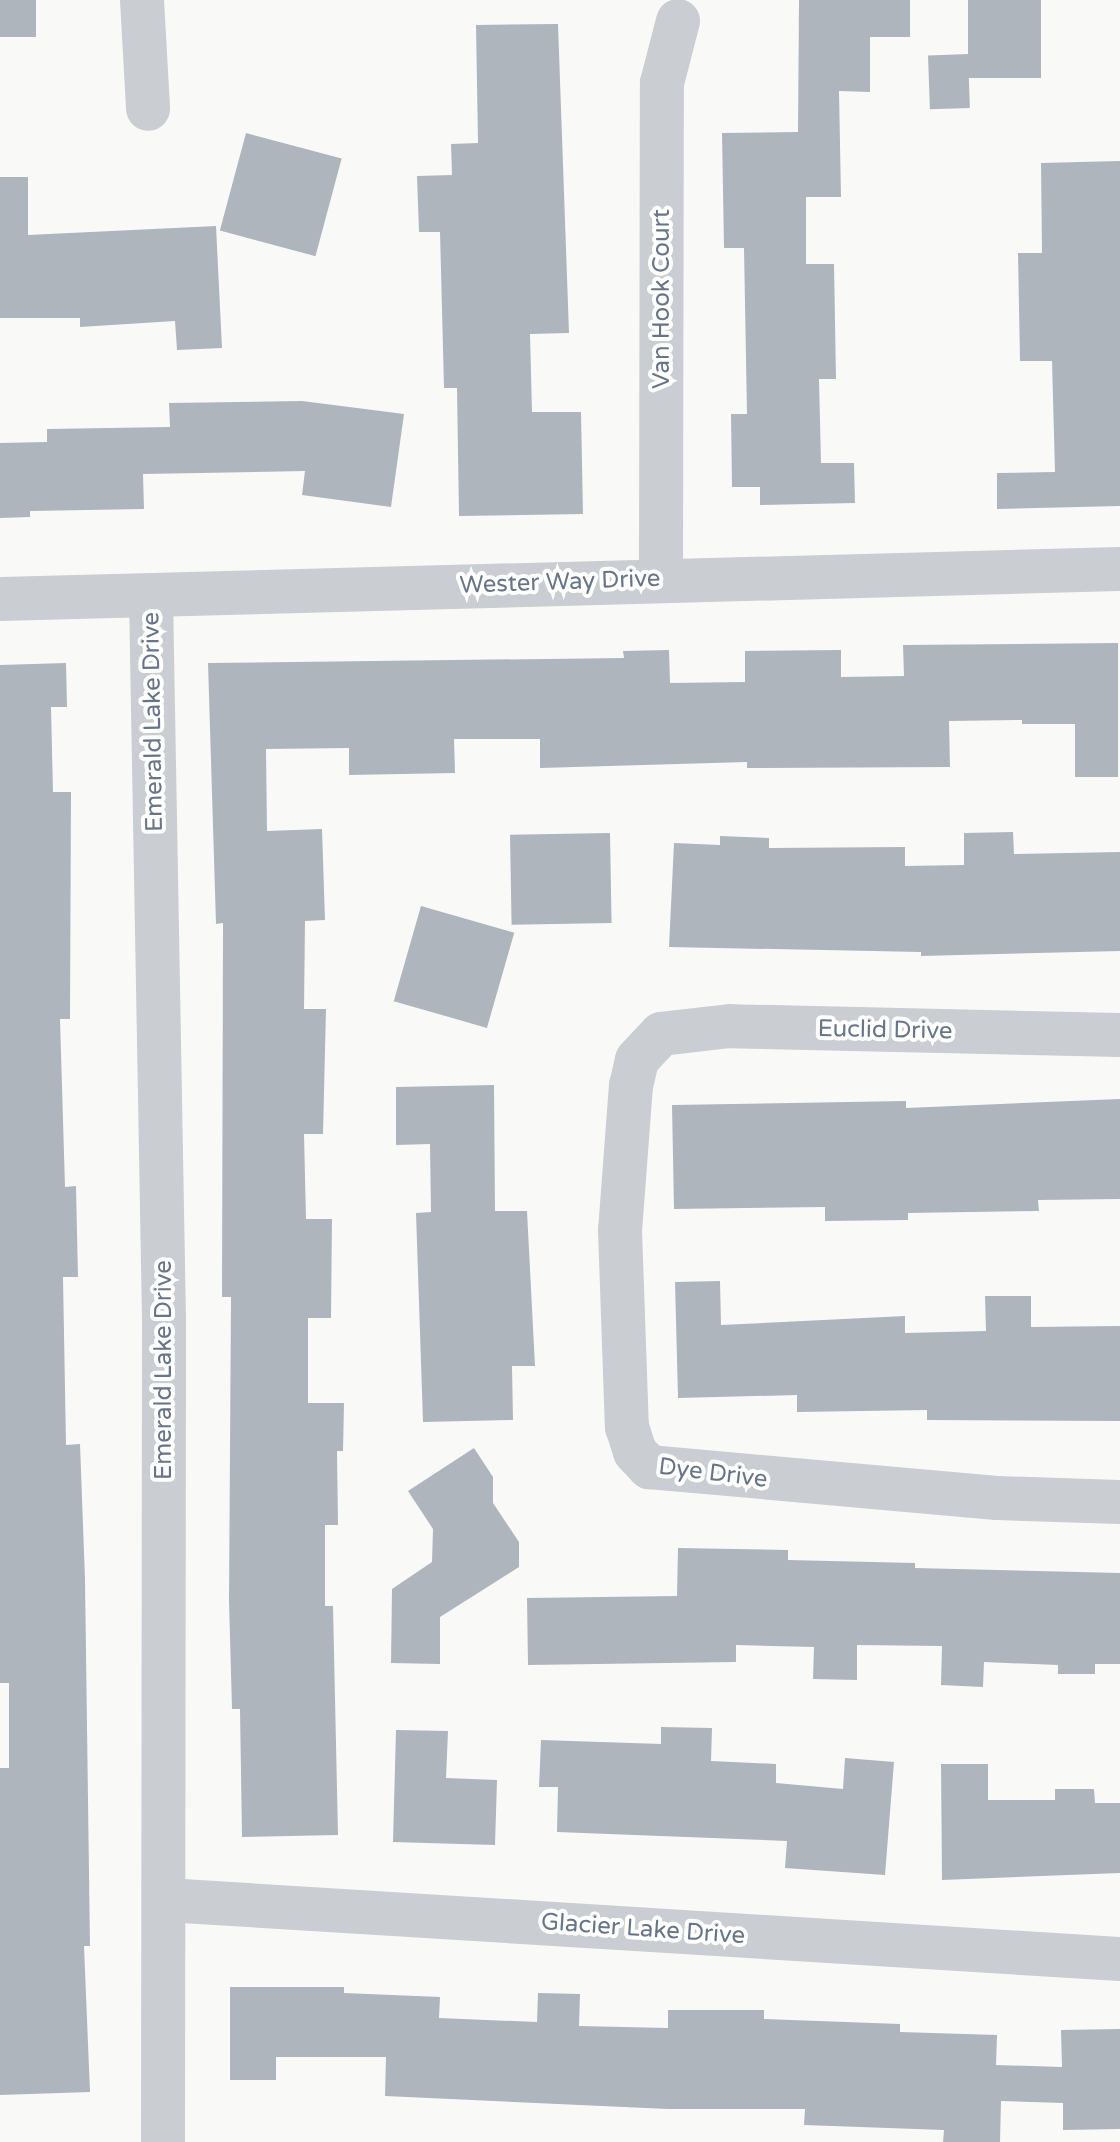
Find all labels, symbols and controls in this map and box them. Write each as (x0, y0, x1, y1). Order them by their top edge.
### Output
street label: Van Hook Court (648, 209, 676, 389)
street label: Wester Way Drive (459, 564, 661, 600)
street label: Emerald Lake Drive (137, 612, 169, 832)
street label: Euclid Drive (817, 1014, 953, 1046)
street label: Emerald Lake Drive (150, 1260, 178, 1480)
street label: Dye Drive (657, 1452, 769, 1494)
street label: Glacier Lake Drive (540, 1908, 746, 1950)

